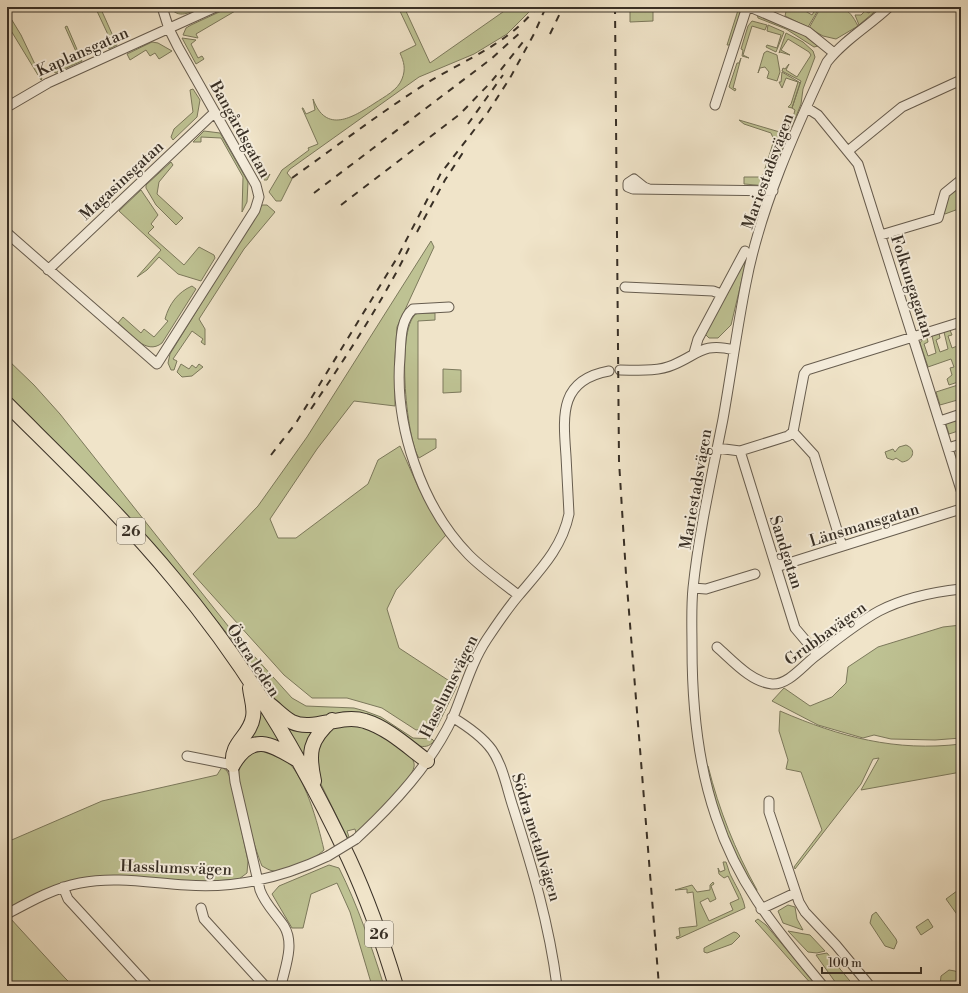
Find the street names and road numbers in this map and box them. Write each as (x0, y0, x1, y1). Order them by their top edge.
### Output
street label: Kaplansgatan (33, 22, 132, 81)
street label: Bangårdsgatan (205, 76, 275, 182)
street label: Mariestadsvägen (738, 110, 798, 232)
street label: Magasinsgatan (76, 136, 168, 225)
street label: Folkungagatan (886, 232, 938, 341)
street label: Mariestadsvägen (676, 427, 717, 551)
street label: Länsmansgatan (807, 499, 922, 551)
street label: Sandgatan (765, 513, 807, 592)
road number: 26 (117, 518, 145, 544)
street label: Grubbavägen (781, 597, 871, 670)
street label: Östra leden (222, 619, 286, 701)
street label: Hasslumsvägen (415, 631, 483, 741)
street label: Södra metallvägen (507, 771, 565, 904)
street label: Hasslumsvägen (120, 856, 233, 880)
road number: 26 (365, 921, 393, 947)

